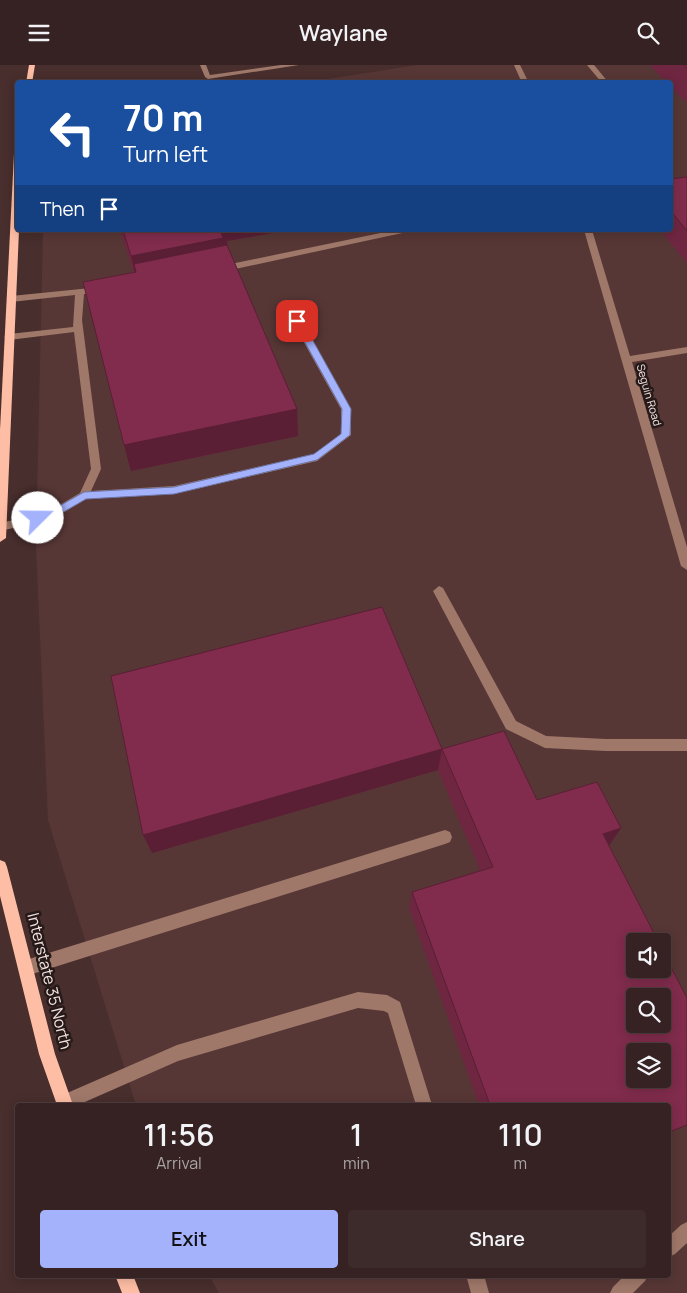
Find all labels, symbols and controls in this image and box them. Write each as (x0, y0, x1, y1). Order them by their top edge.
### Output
text: Waylane (299, 18, 388, 48)
icon: menu (25, 19, 53, 47)
icon: search (634, 19, 662, 47)
text: 70 m (123, 94, 203, 142)
icon: left (40, 100, 105, 165)
text: Turn left (123, 139, 208, 169)
icon: arrive (95, 195, 123, 223)
text: Then (40, 196, 85, 222)
pin (276, 300, 318, 342)
icon: arrive (283, 307, 311, 335)
street label: Seguin Road (634, 362, 665, 428)
position arrow (11, 491, 63, 543)
street label: Interstate 35 North (22, 910, 78, 1052)
map controls (626, 933, 671, 1088)
button: sound (626, 933, 671, 978)
button: search (626, 988, 671, 1033)
button: layers (626, 1043, 671, 1088)
text: 11:56 (143, 1114, 215, 1155)
text: 1 (350, 1114, 363, 1155)
text: 110 (498, 1114, 543, 1155)
text: Arrival (156, 1152, 202, 1174)
text: min (343, 1152, 370, 1174)
text: m (514, 1152, 527, 1174)
button: Exit (40, 1210, 338, 1268)
button: Share (348, 1210, 646, 1268)

